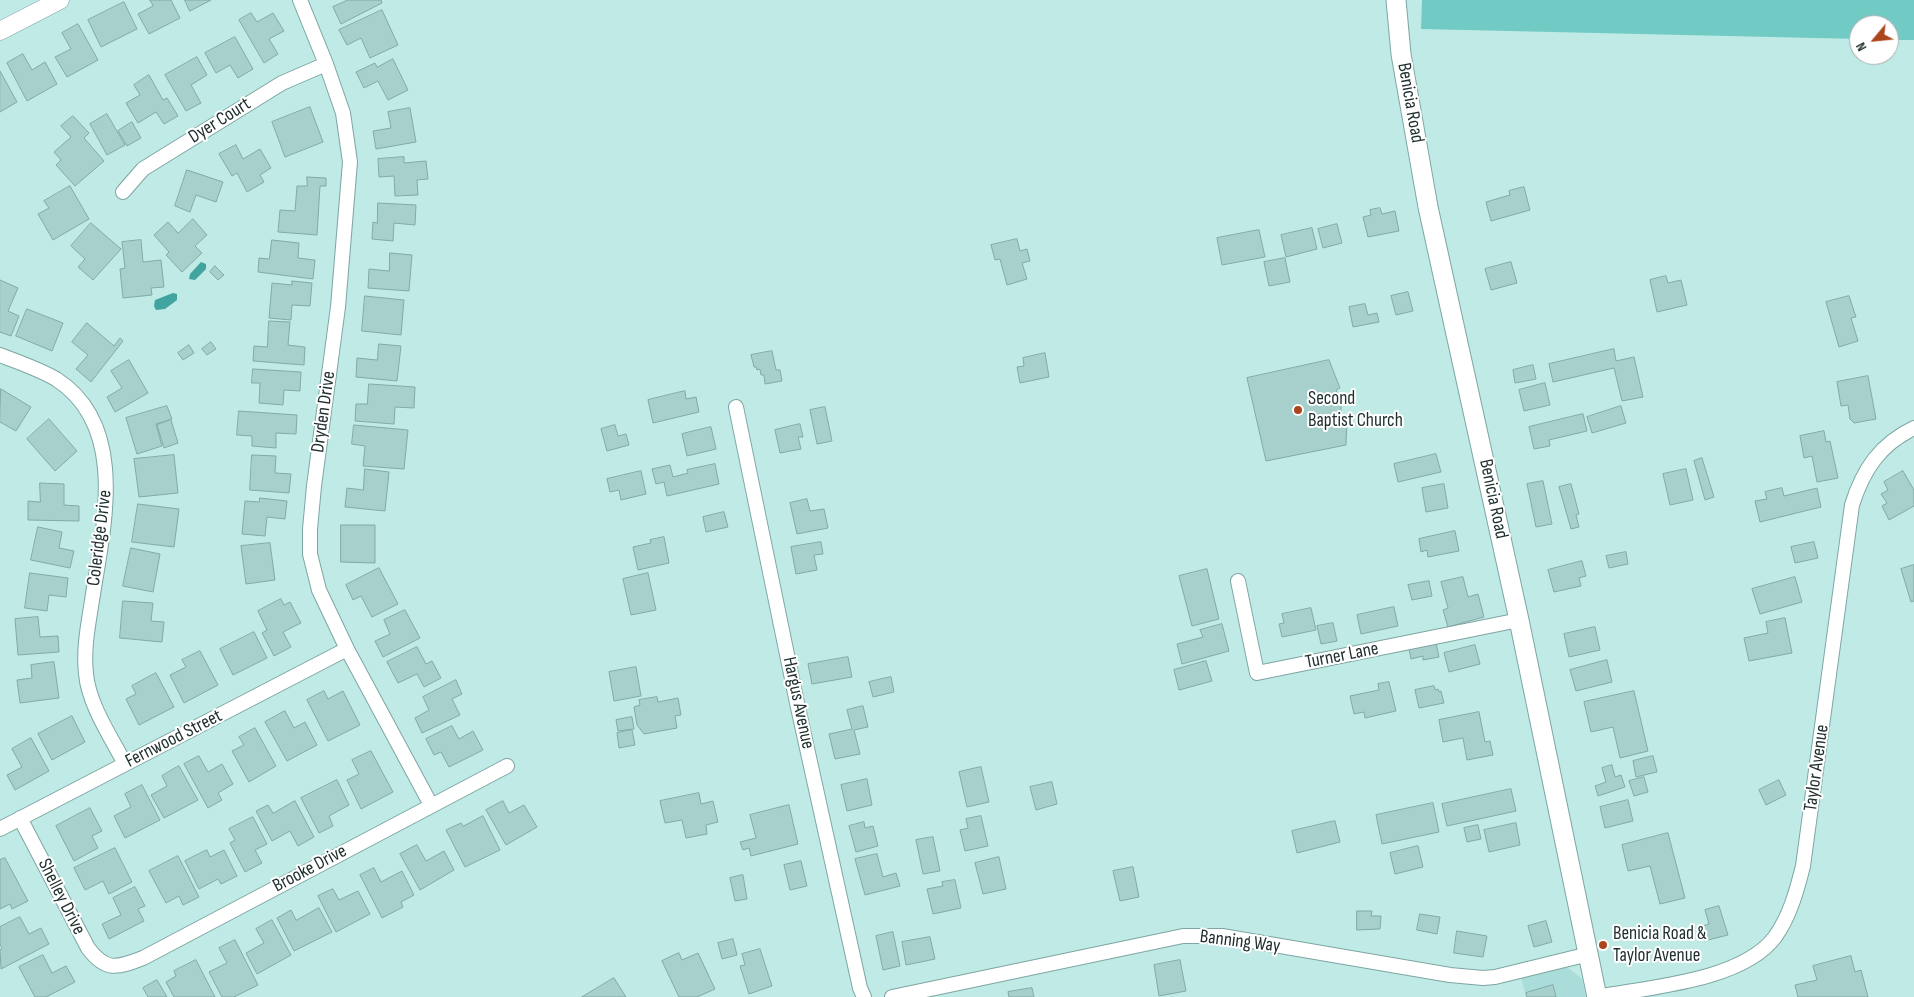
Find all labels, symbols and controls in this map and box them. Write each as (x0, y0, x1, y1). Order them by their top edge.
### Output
north arrow (1849, 15, 1899, 65)
text: N (1852, 40, 1870, 54)
street label: Benicia Road (1392, 61, 1428, 145)
street label: Dyer Court (185, 93, 255, 149)
street label: Dryden Drive (307, 370, 341, 454)
place label: Second Baptist Church (1308, 388, 1403, 432)
marker: Second Baptist Church (1292, 404, 1304, 416)
street label: Benicia Road (1473, 457, 1513, 541)
street label: Coleridge Drive (83, 489, 117, 587)
street label: Turner Lane (1303, 638, 1381, 674)
street label: Hargus Avenue (777, 655, 819, 751)
street label: Fernwood Street (122, 705, 226, 773)
street label: Taylor Avenue (1800, 723, 1834, 813)
street label: Brooke Drive (269, 840, 351, 898)
street label: Shelley Drive (32, 855, 90, 939)
place label: Benicia Road & Taylor Avenue (1613, 923, 1706, 967)
street label: Banning Way (1199, 926, 1281, 958)
marker: Benicia Road & Taylor Avenue (1597, 939, 1609, 951)

